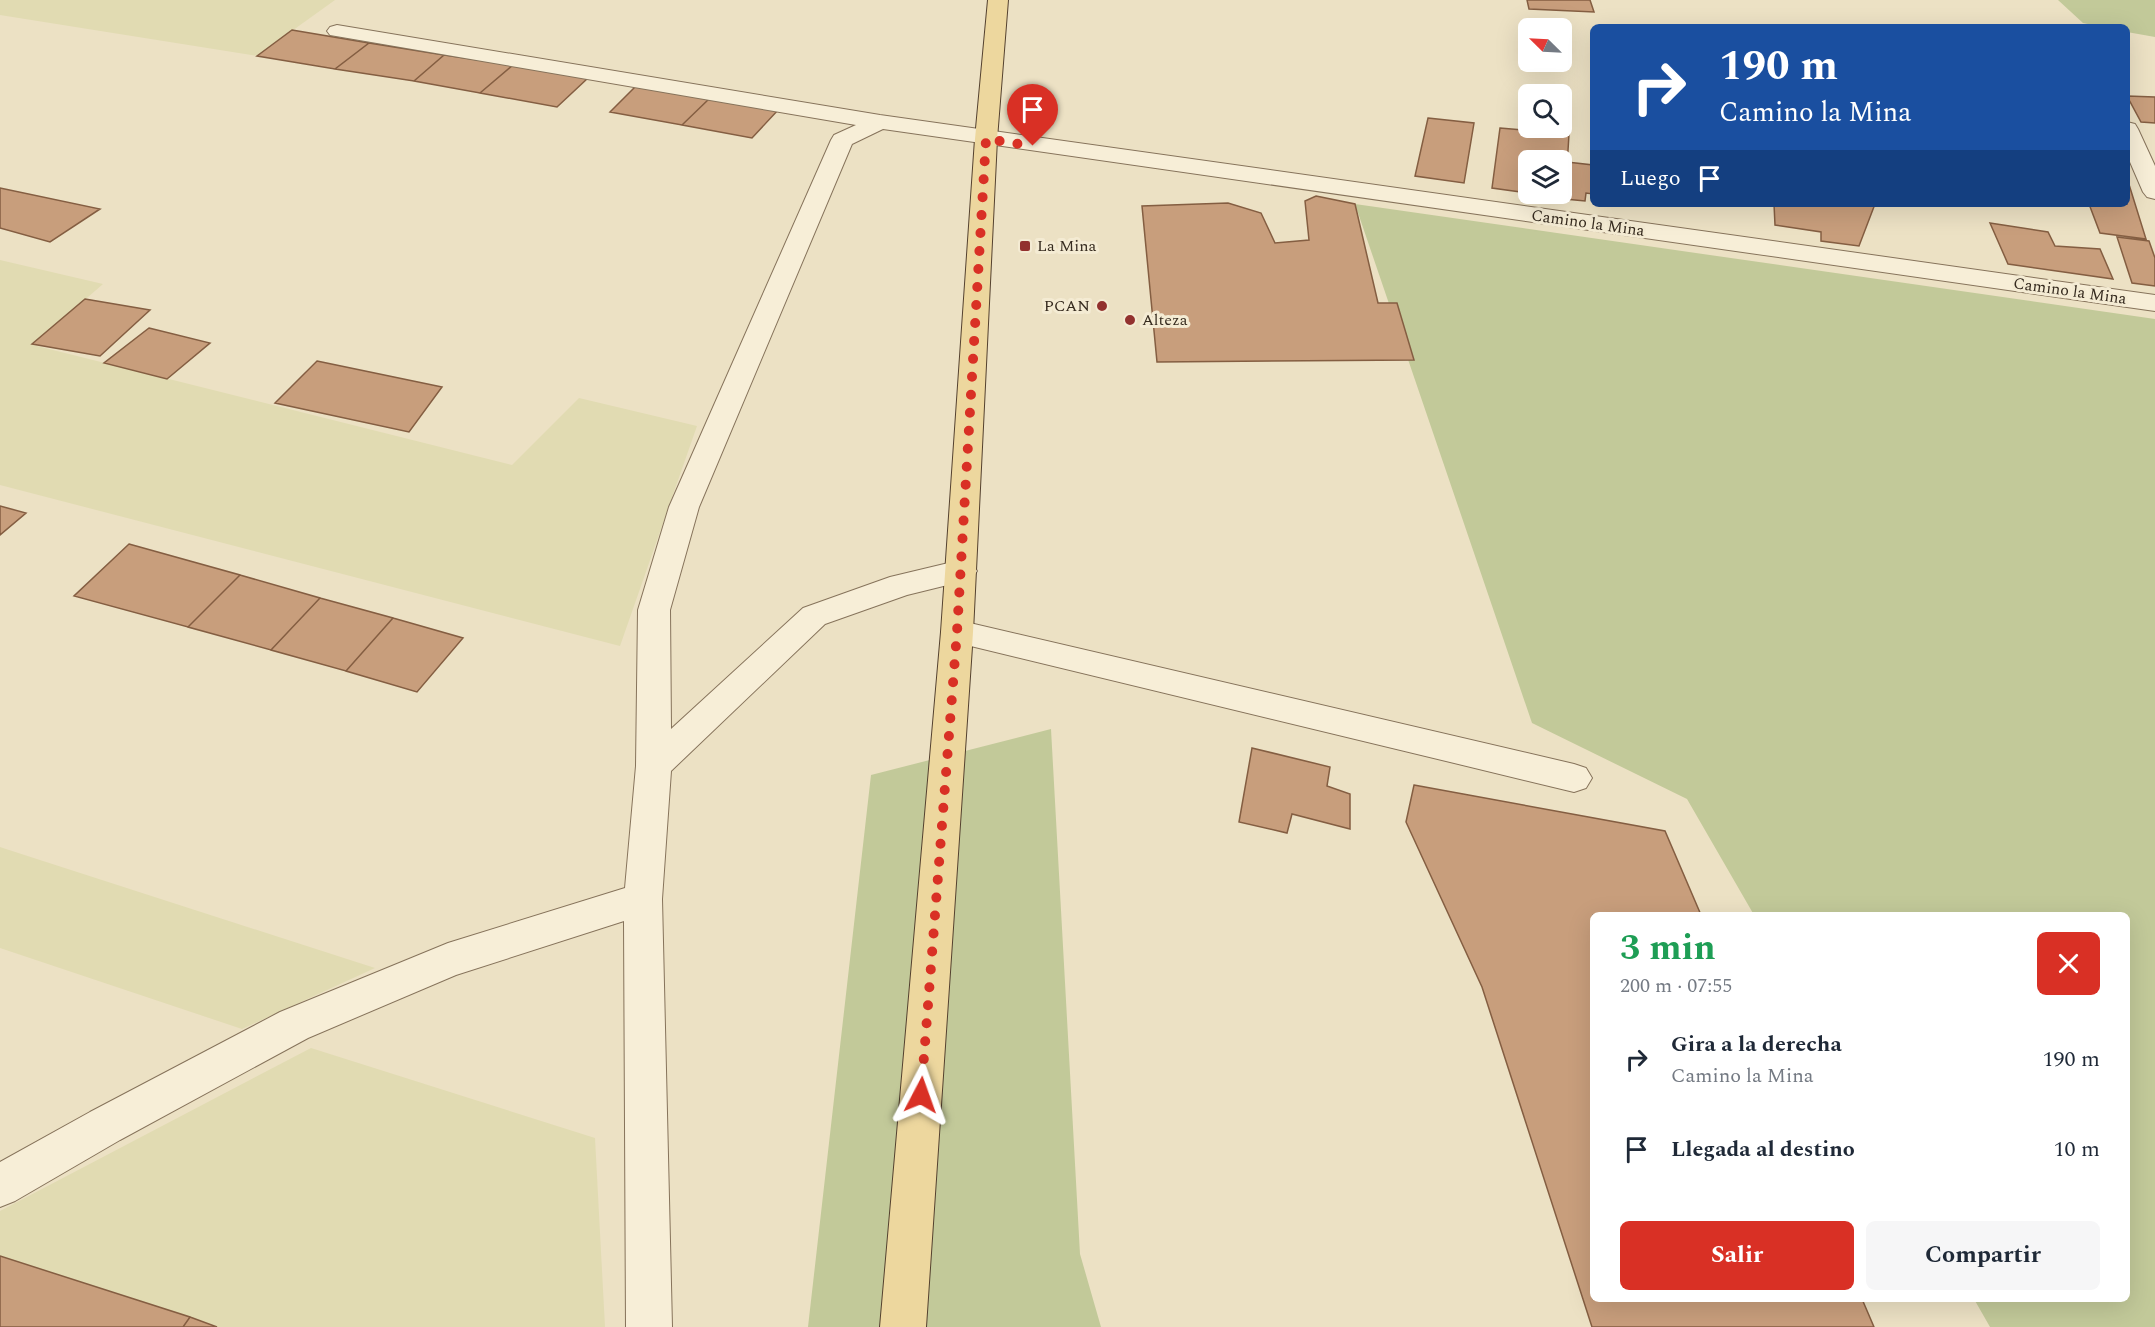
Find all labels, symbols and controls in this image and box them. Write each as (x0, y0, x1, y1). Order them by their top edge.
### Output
north arrow (1518, 18, 1572, 72)
map controls (1518, 18, 1572, 204)
text: 190 m (1719, 35, 1838, 98)
icon: right (1620, 48, 1698, 126)
pin (1007, 84, 1058, 146)
button: search (1518, 84, 1572, 138)
text: Camino la Mina (1719, 92, 1911, 134)
icon: arrive (1016, 93, 1049, 126)
button: layers (1518, 150, 1572, 204)
text: Luego (1620, 162, 1681, 195)
icon: arrive (1693, 162, 1726, 195)
street label: Camino la Mina (1530, 203, 1646, 243)
place label: La Mina (1037, 234, 1097, 258)
marker: La Mina (1018, 239, 1032, 253)
street label: Camino la Mina (2012, 271, 2128, 311)
place label: PCAN (1044, 294, 1090, 318)
marker: PCAN (1095, 299, 1109, 313)
place label: Alteza (1142, 308, 1188, 332)
marker: Alteza (1123, 313, 1137, 327)
text: 3 min (1620, 921, 1716, 976)
button: close (2037, 932, 2100, 995)
text: 200 m · 07:55 (1620, 971, 1732, 1001)
text: Gira a la derecha (1671, 1028, 1842, 1061)
icon: right (1620, 1043, 1653, 1076)
text: 190 m (2043, 1043, 2100, 1076)
text: Camino la Mina (1671, 1061, 1814, 1091)
position arrow (889, 1063, 953, 1127)
icon: arrive (1620, 1133, 1653, 1166)
text: Llegada al destino (1671, 1133, 1855, 1166)
text: 10 m (2054, 1133, 2100, 1166)
button: Salir (1620, 1221, 1854, 1290)
button: Compartir (1866, 1221, 2100, 1290)

